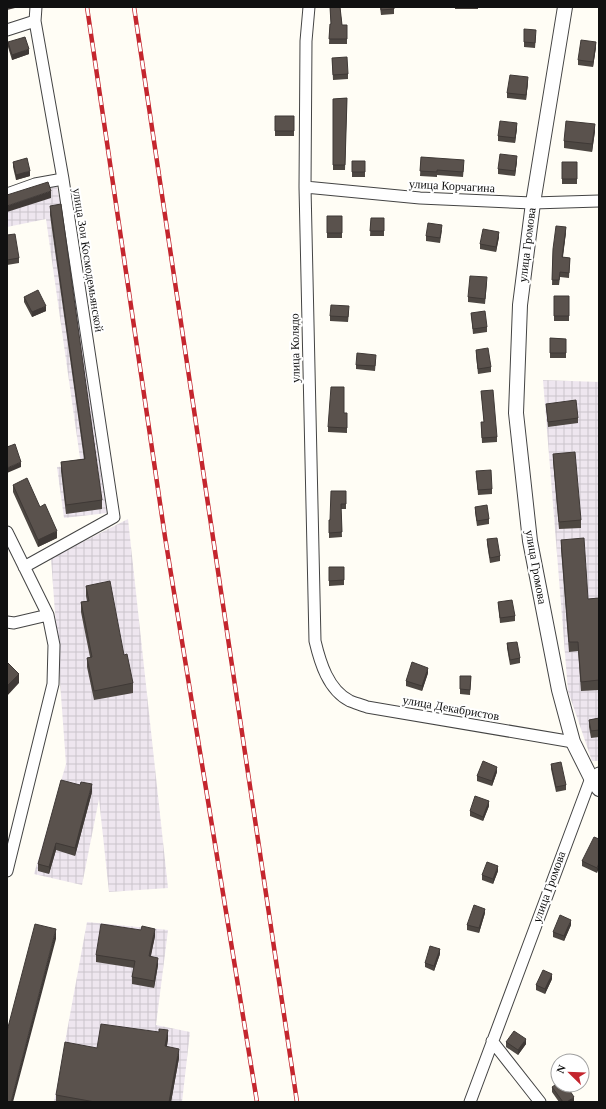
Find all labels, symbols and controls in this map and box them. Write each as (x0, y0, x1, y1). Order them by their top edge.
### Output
street label: улица Корчагина (409, 177, 496, 195)
street label: улица Зои Космодемьянской (70, 187, 106, 334)
street label: улица Громова (515, 206, 539, 283)
street label: улица Колядо (287, 313, 303, 383)
street label: улица Громова (523, 529, 550, 606)
street label: улица Декабристов (402, 693, 501, 723)
street label: улица Громова (530, 849, 569, 925)
north arrow (550, 1053, 590, 1093)
text: N (554, 1063, 568, 1075)

